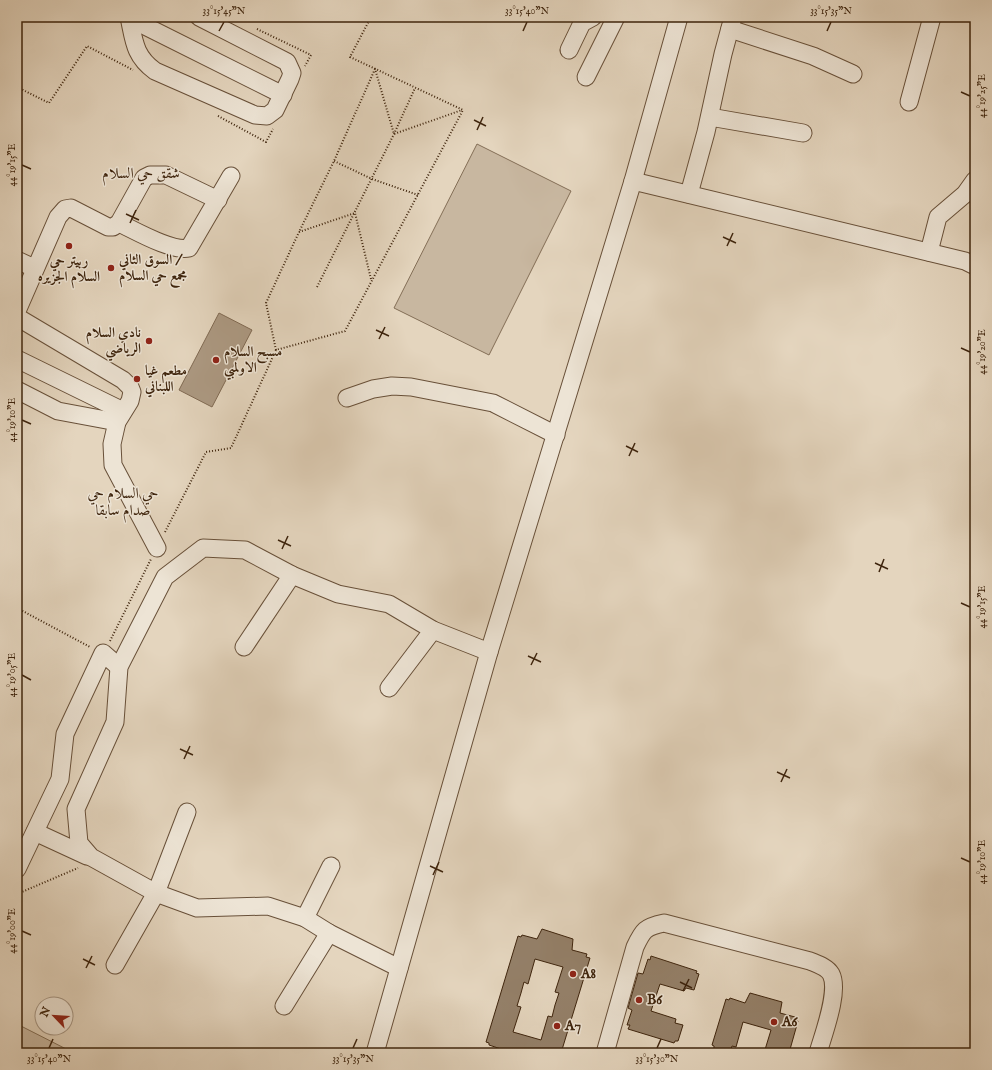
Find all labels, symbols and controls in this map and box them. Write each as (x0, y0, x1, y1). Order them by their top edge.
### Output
text: 33°15'45"N (203, 5, 246, 18)
text: 33°15'40"N (505, 5, 549, 18)
text: 33°15'35"N (810, 5, 852, 18)
text: 44°19'25"E (976, 74, 989, 118)
text: 44°19'15"E (6, 143, 19, 187)
district label: شقق حي السلام (102, 164, 180, 186)
marker: ربيتر حي السلام الجزيره (64, 241, 74, 251)
place label: السوق الثاني / مجمع حي السلام (118, 251, 187, 288)
place label: ربيتر حي السلام الجزيره (38, 252, 100, 289)
marker: السوق الثاني / مجمع حي السلام (106, 263, 116, 273)
place label: نادي السلام الرياضي (86, 324, 141, 362)
text: 44°19'20"E (976, 329, 989, 375)
marker: نادي السلام الرياضي (144, 336, 154, 346)
place label: مسبح السلام الاولمبي (224, 343, 282, 381)
marker: مسبح السلام الاولمبي (211, 355, 221, 365)
place label: مطعم غيا اللبناني (144, 362, 187, 398)
marker: مطعم غيا اللبناني (132, 374, 142, 384)
text: 44°19'10"E (6, 398, 19, 442)
district label: حي السلام حي صدام سابقا (88, 484, 158, 523)
text: 44°19'15"E (976, 585, 989, 629)
text: 44°19'05"E (6, 653, 19, 697)
text: 44°19'10"E (976, 840, 989, 884)
text: 44°19'00"E (6, 908, 19, 954)
place label: A8 (580, 965, 596, 983)
marker: A8 (568, 969, 578, 979)
place label: B6 (647, 991, 663, 1009)
marker: B6 (634, 995, 644, 1005)
north arrow (34, 996, 74, 1036)
text: N (37, 1004, 54, 1020)
place label: A6 (781, 1013, 798, 1031)
place label: A7 (564, 1017, 581, 1035)
marker: A6 (769, 1017, 779, 1027)
marker: A7 (552, 1021, 562, 1031)
text: 33°15'40"N (27, 1053, 71, 1066)
text: 33°15'35"N (332, 1053, 374, 1066)
text: 33°15'30"N (635, 1053, 679, 1066)

